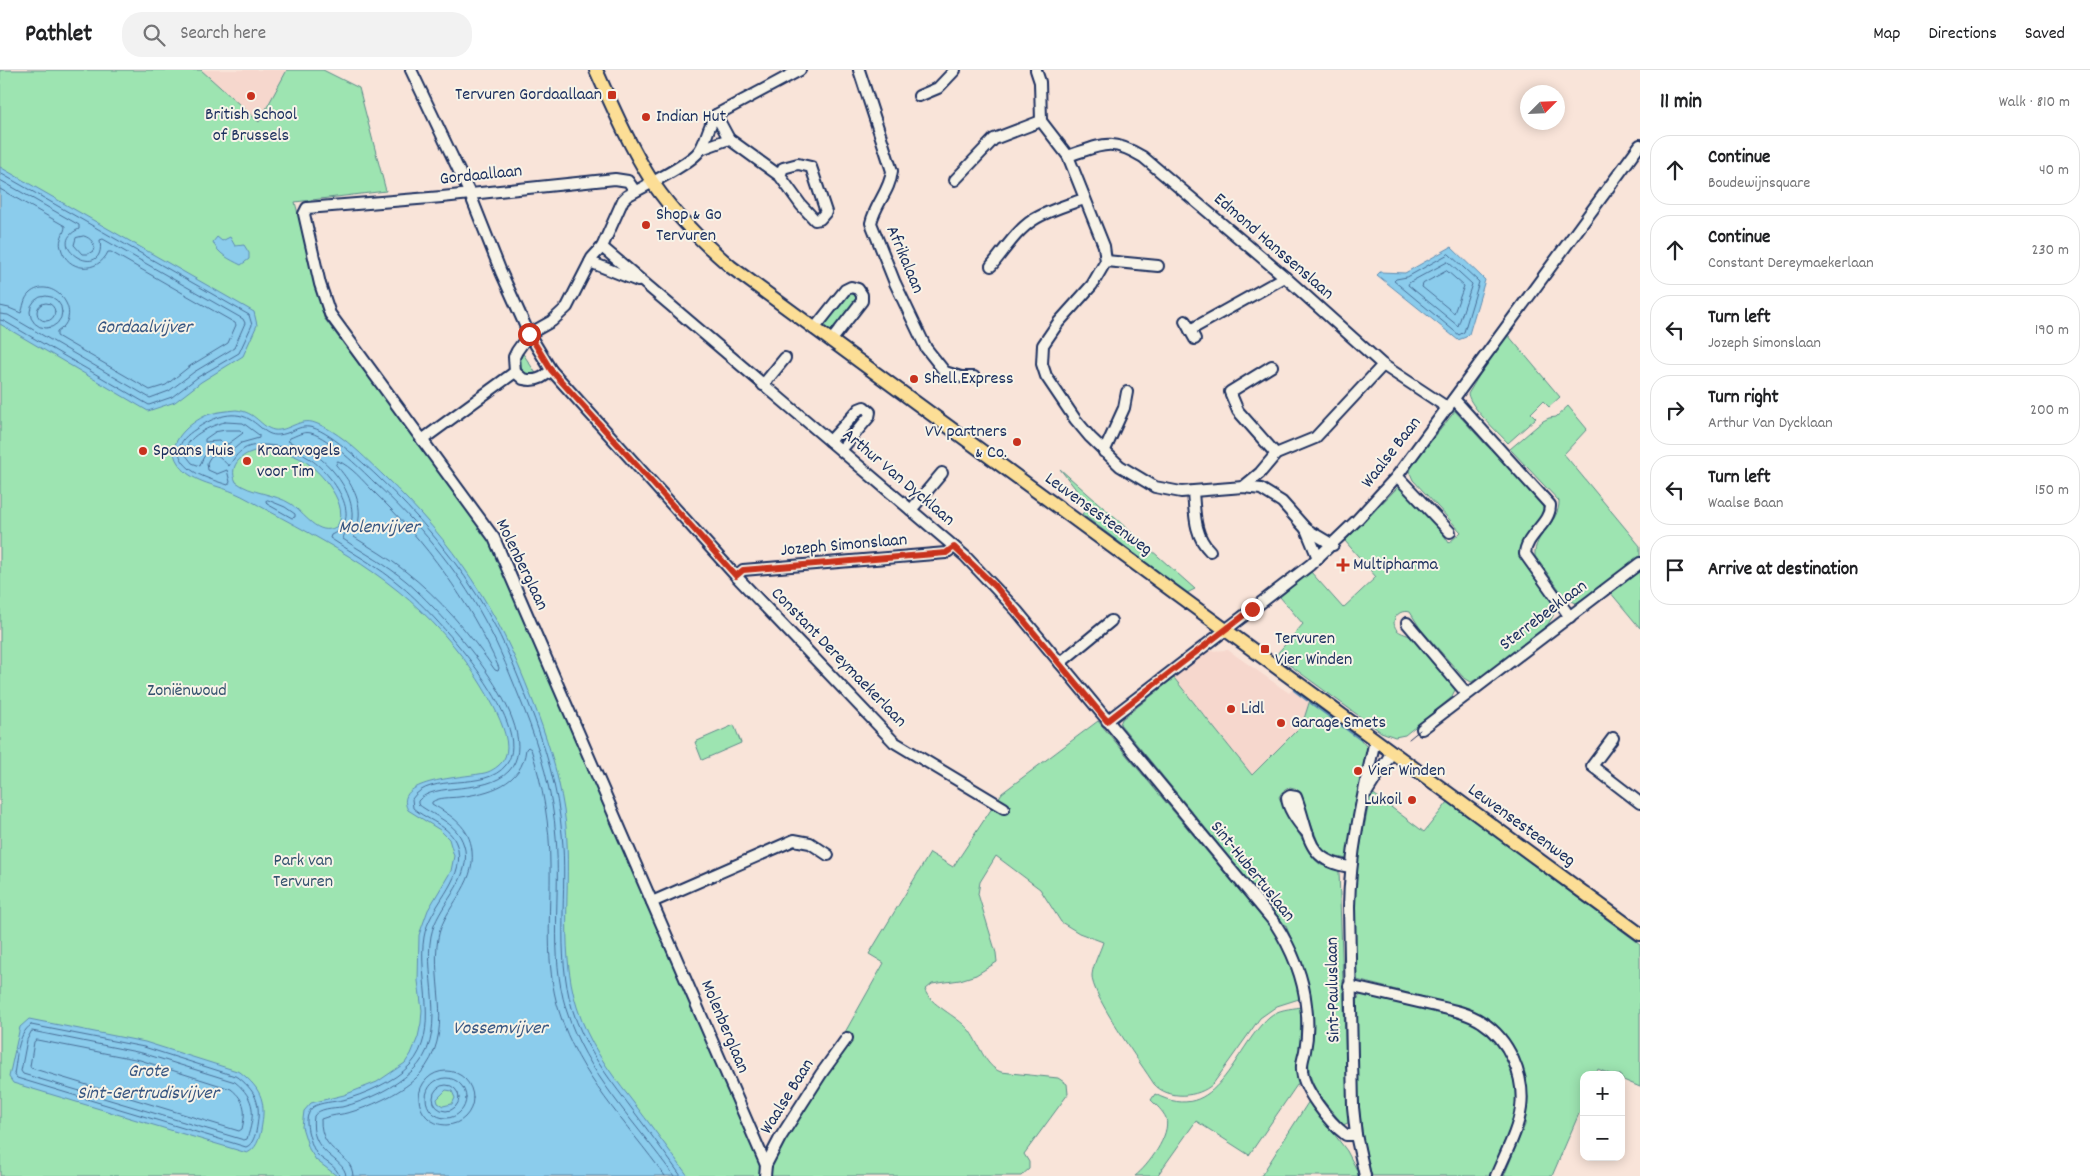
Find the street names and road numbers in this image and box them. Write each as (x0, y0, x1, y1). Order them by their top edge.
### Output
street label: Gordaallaan (438, 159, 524, 193)
street label: Edmond Hanssenslaan (1207, 188, 1339, 306)
street label: Afrikalaan (879, 222, 929, 298)
street label: Waalse Baan (1356, 412, 1428, 494)
street label: Arthur Van Dycklaan (836, 423, 960, 533)
street label: Leuvensesteenweg (1039, 467, 1157, 563)
street label: Molenberglaan (488, 515, 554, 615)
street label: Jozeph Simonslaan (780, 528, 908, 564)
street label: Sterrebeeklaan (1495, 575, 1593, 657)
street label: Constant Dereymaekerlaan (764, 582, 912, 734)
street label: Leuvensesteenweg (1462, 778, 1580, 874)
street label: Sint-Hubertuslaan (1204, 816, 1300, 928)
street label: Sint-Pauluslaan (1321, 937, 1347, 1043)
street label: Molenberglaan (693, 977, 755, 1077)
street label: Waalse Baan (755, 1054, 821, 1140)

